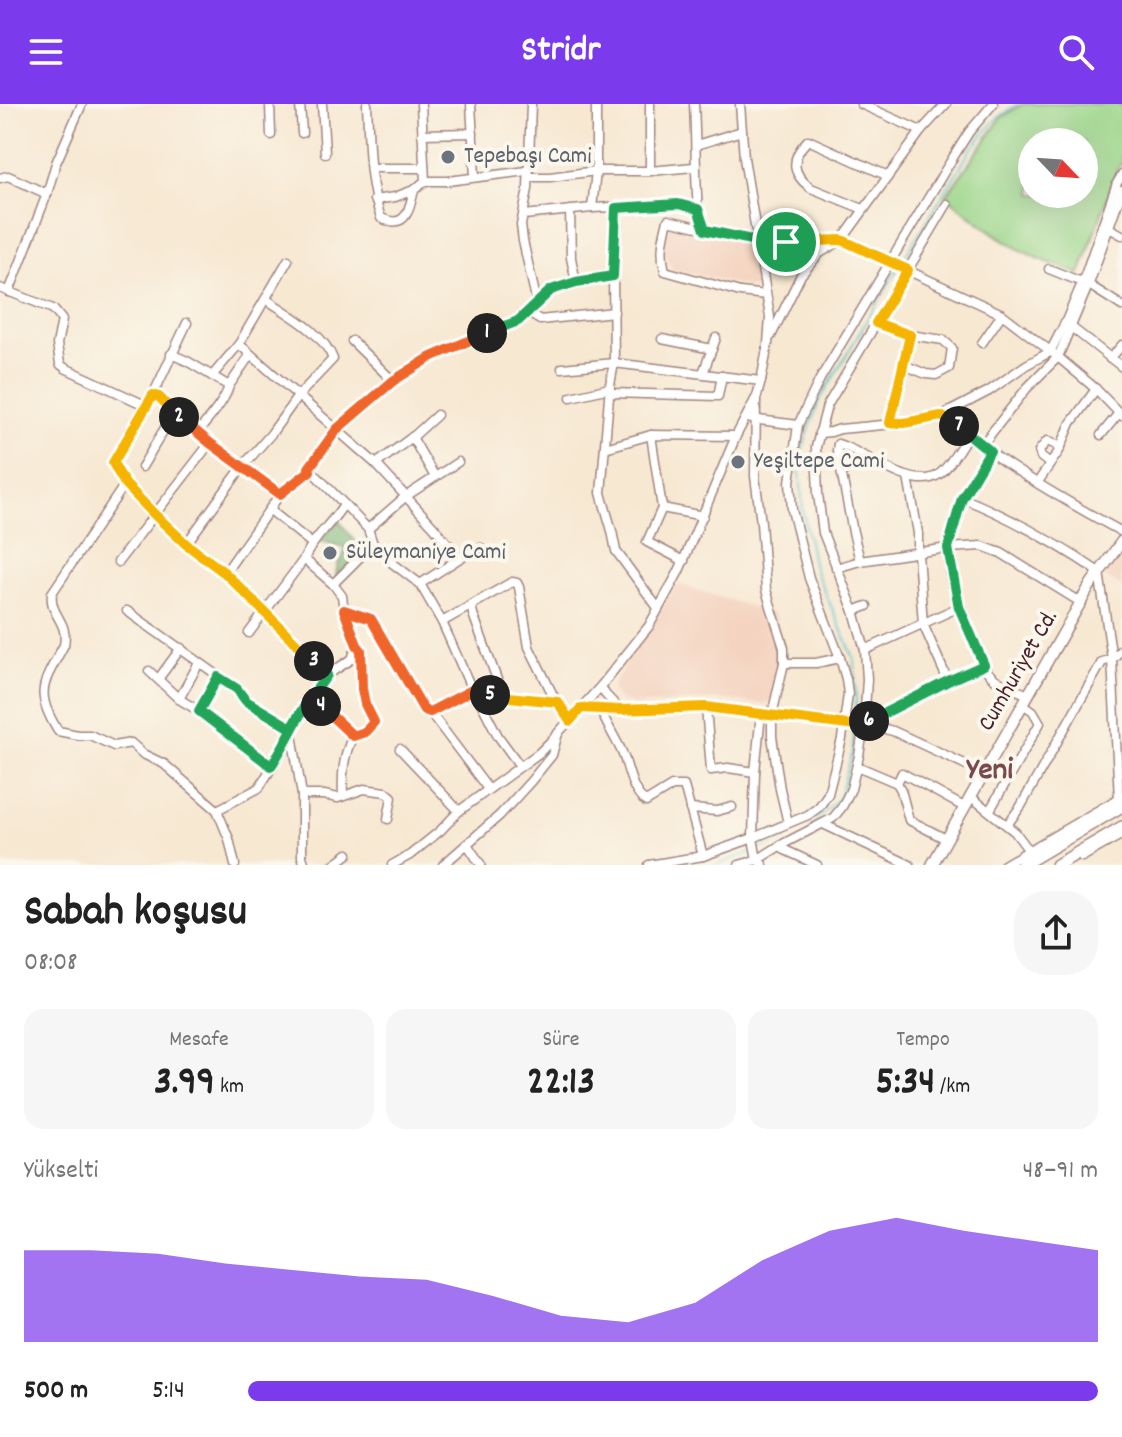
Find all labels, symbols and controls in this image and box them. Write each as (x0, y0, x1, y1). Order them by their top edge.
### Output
text: Stridr (521, 26, 601, 78)
icon: menu (24, 30, 68, 74)
icon: search (1054, 30, 1098, 74)
north arrow (1018, 128, 1098, 208)
map controls (1018, 128, 1098, 208)
place label: Tepebaşı Cami (464, 140, 592, 174)
marker: Tepebaşı Cami (439, 148, 457, 166)
pin (752, 208, 820, 276)
icon: arrive (764, 220, 808, 264)
pin: 1 (467, 313, 507, 353)
text: 1 (485, 317, 489, 348)
pin: 2 (159, 397, 199, 437)
text: 2 (174, 401, 184, 432)
pin: 7 (939, 406, 979, 446)
text: 7 (955, 410, 963, 441)
place label: Yeşiltepe Cami (754, 445, 884, 479)
marker: Yeşiltepe Cami (729, 453, 747, 471)
place label: Süleymaniye Cami (346, 536, 506, 570)
marker: Süleymaniye Cami (321, 544, 339, 562)
street label: Cumhuriyet Cd. (971, 604, 1067, 738)
pin: 3 (294, 641, 334, 681)
text: 3 (309, 645, 319, 676)
pin: 5 (470, 675, 510, 715)
text: 5 (485, 679, 495, 710)
pin: 4 (301, 686, 341, 726)
text: 4 (316, 690, 326, 721)
pin: 6 (849, 701, 889, 741)
text: 6 (864, 705, 874, 736)
district label: Yeni (966, 749, 1013, 795)
text: Sabah koşusu (24, 883, 247, 946)
button: share (1014, 891, 1098, 975)
text: 08:08 (24, 945, 78, 982)
text: Mesafe (169, 1025, 229, 1056)
text: Süre (542, 1025, 580, 1056)
text: Tempo (896, 1025, 950, 1056)
text: 3.99 (154, 1056, 215, 1113)
text: 22:13 (527, 1056, 595, 1113)
text: 5:34 (876, 1056, 935, 1113)
text: km (215, 1072, 244, 1103)
text: /km (935, 1072, 970, 1103)
text: Yükselti (24, 1153, 98, 1190)
text: 48–91 m (1022, 1153, 1098, 1190)
text: 500 m (24, 1373, 88, 1410)
text: 5:14 (152, 1373, 185, 1410)

